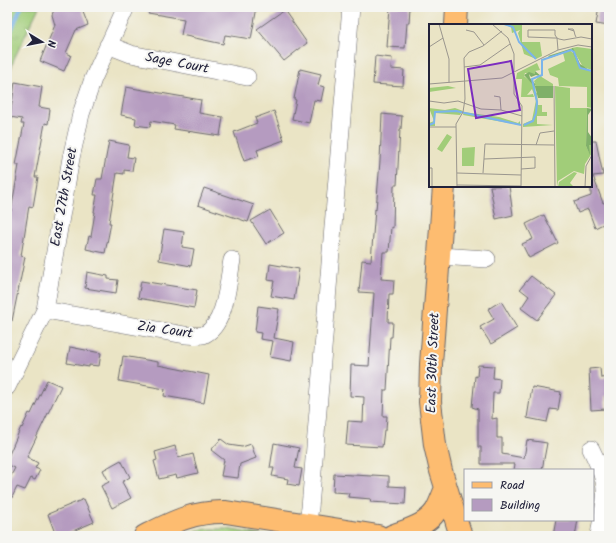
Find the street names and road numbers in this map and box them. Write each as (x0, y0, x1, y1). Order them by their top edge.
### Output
street label: Sage Court (143, 46, 211, 80)
street label: East 27th Street (44, 145, 84, 248)
street label: East 30th Street (420, 312, 446, 414)
street label: Zia Court (136, 315, 195, 345)

